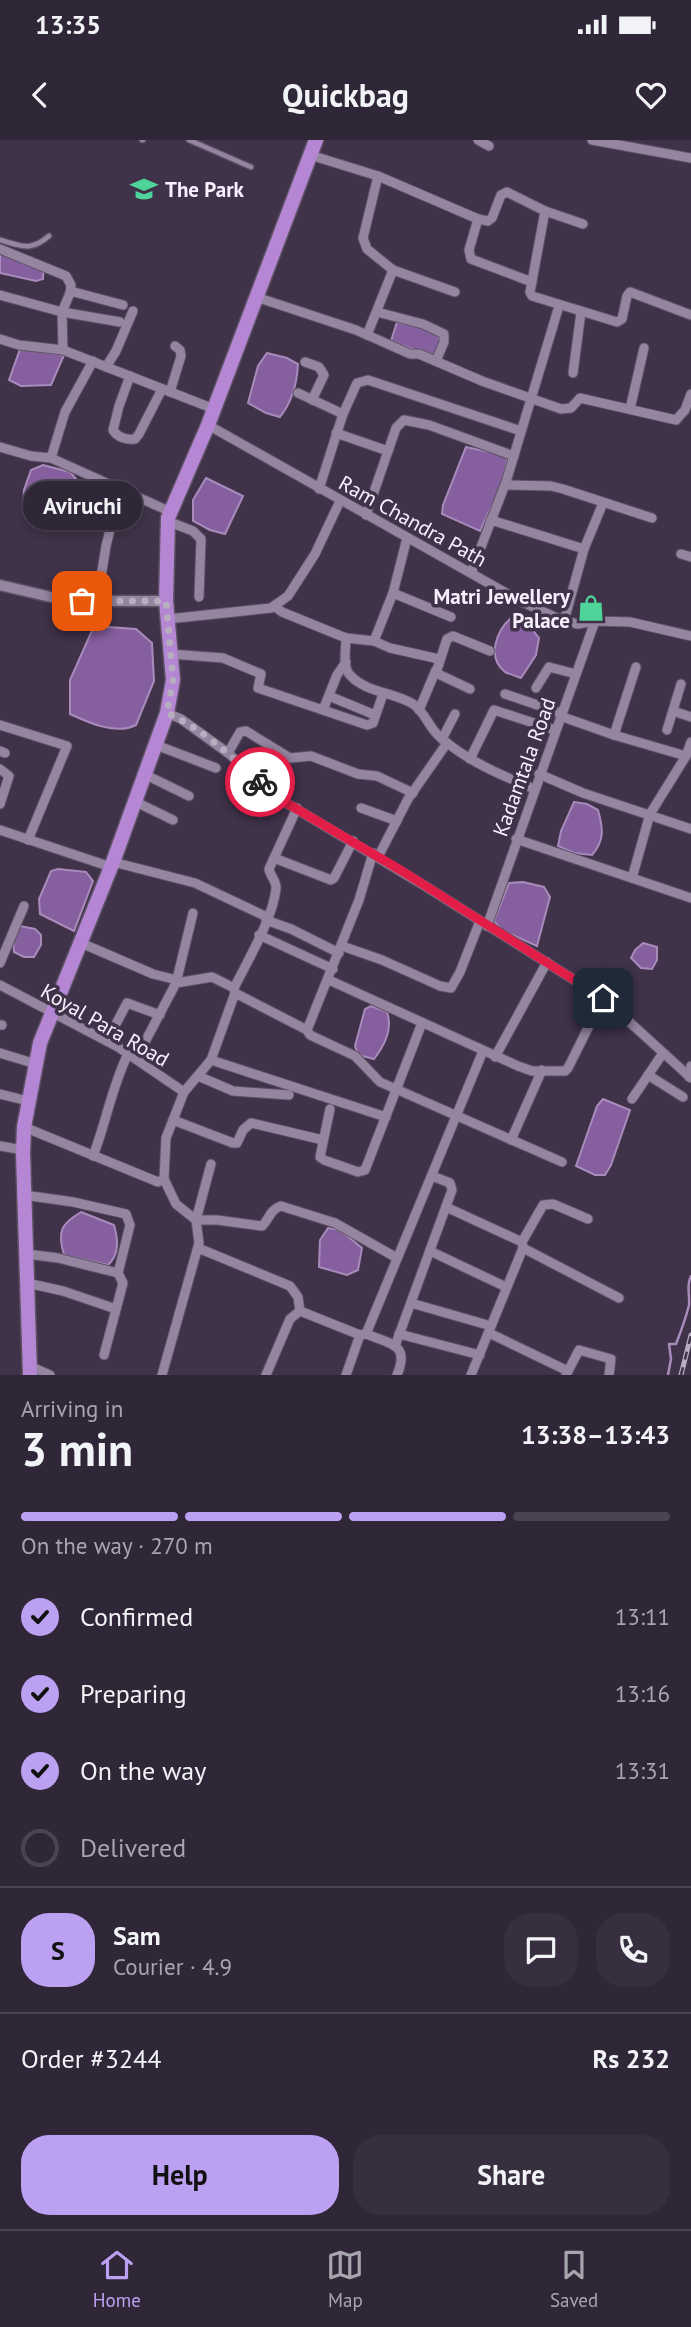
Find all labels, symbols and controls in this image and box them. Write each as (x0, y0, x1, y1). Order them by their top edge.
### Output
text: 13:35 (35, 8, 101, 41)
text: Quickbag (282, 74, 409, 116)
icon: back (21, 76, 59, 114)
icon: heart (632, 76, 670, 114)
school or university icon: The Park (129, 174, 159, 204)
place label: The Park (165, 176, 245, 203)
street label: Ram Chandra Path (334, 469, 492, 573)
callout: Aviruchi (22, 482, 142, 531)
text: Aviruchi (43, 491, 122, 520)
pin (52, 571, 112, 631)
icon: bag (63, 582, 101, 620)
place label: Matri Jewellery Palace (434, 583, 571, 634)
shop icon: Matri Jewellery Palace (576, 593, 606, 623)
street label: Kadamtala Road (486, 694, 562, 840)
courier (225, 747, 295, 817)
icon: bike (241, 763, 279, 801)
pin (573, 968, 633, 1028)
street label: Koyal Para Road (36, 977, 174, 1073)
icon: home (584, 979, 622, 1017)
text: Arriving in (21, 1394, 123, 1423)
text: 13:38–13:43 (521, 1418, 670, 1451)
text: 3 min (21, 1419, 133, 1479)
text: On the way · 270 m (21, 1531, 213, 1560)
icon: check (21, 1598, 59, 1636)
text: Confirmed (80, 1600, 193, 1633)
text: 13:11 (615, 1602, 670, 1631)
icon: check (21, 1675, 59, 1713)
text: Preparing (80, 1677, 187, 1710)
text: 13:16 (615, 1679, 670, 1708)
icon: check (21, 1752, 59, 1790)
text: On the way (80, 1754, 206, 1787)
text: 13:31 (615, 1756, 670, 1785)
text: Delivered (80, 1831, 186, 1864)
button: chat (504, 1913, 578, 1987)
button: phone (596, 1913, 670, 1987)
text: Sam (113, 1919, 161, 1952)
text: S (51, 1934, 65, 1967)
text: Courier · 4.9 (113, 1952, 232, 1981)
text: Order #3244 (21, 2042, 161, 2075)
text: Rs 232 (593, 2042, 670, 2075)
button: Help (21, 2135, 339, 2215)
button: Share (353, 2135, 670, 2215)
tab: Home (93, 2246, 141, 2312)
tab: Map (326, 2246, 364, 2312)
tab: Saved (550, 2246, 598, 2312)

